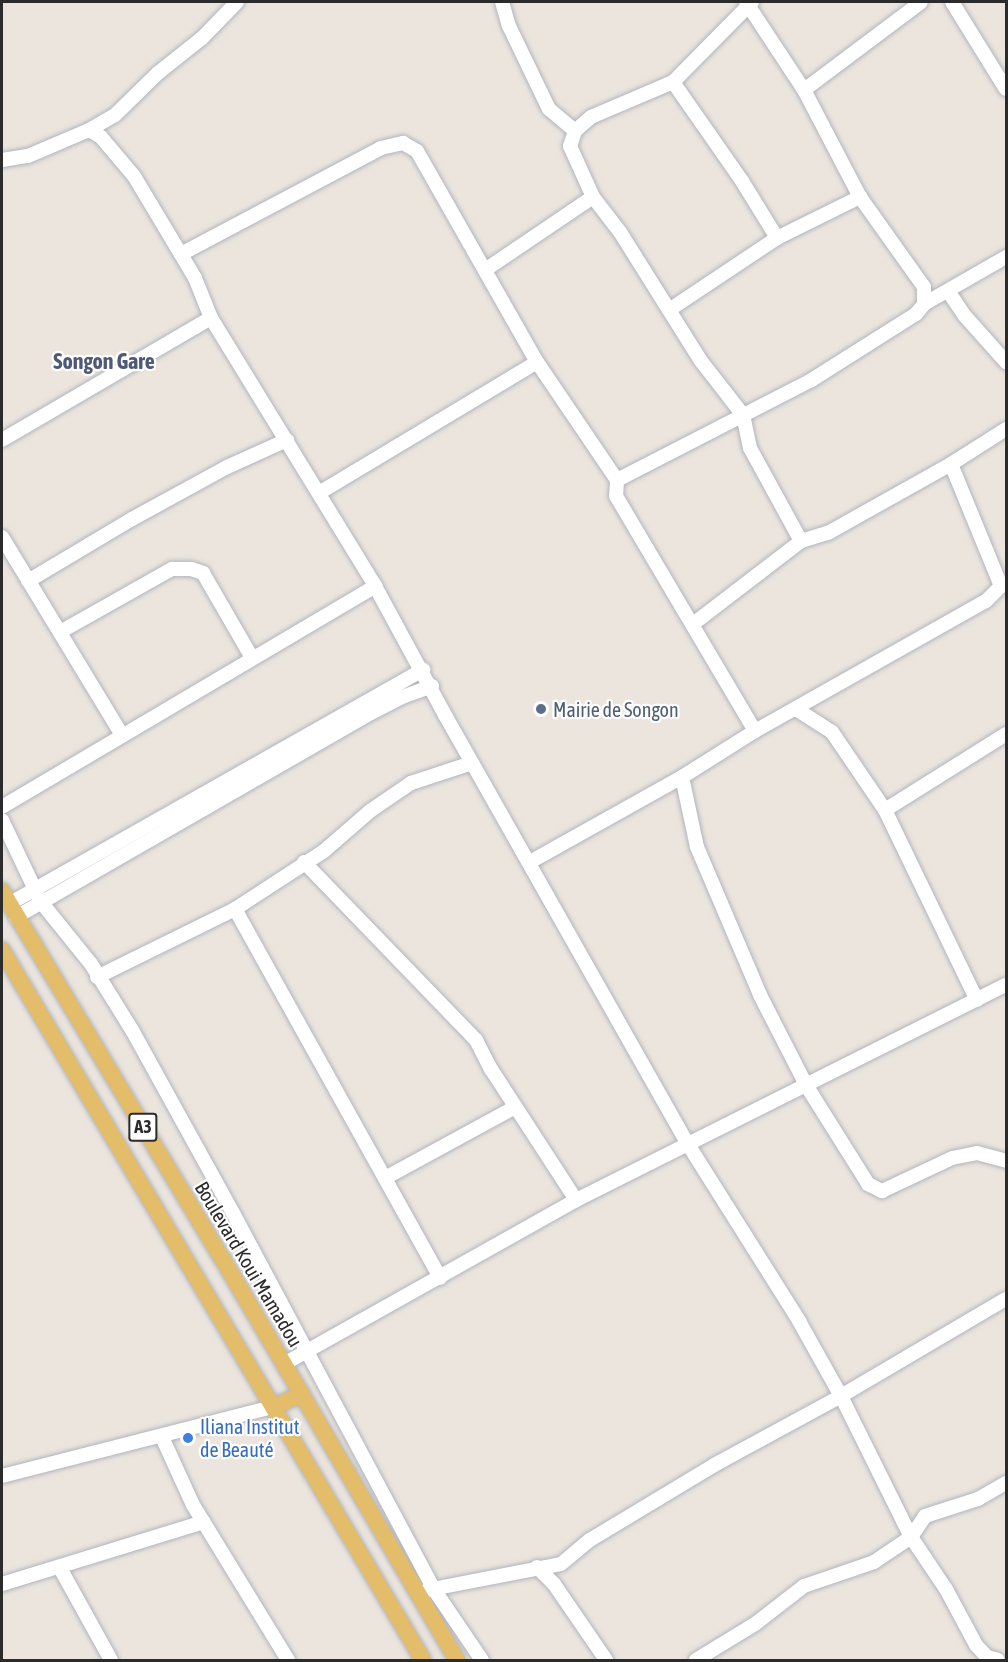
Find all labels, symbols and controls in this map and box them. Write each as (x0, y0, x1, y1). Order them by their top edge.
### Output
district label: Songon Gare (53, 349, 155, 375)
place label: Mairie de Songon (553, 697, 679, 721)
marker: Mairie de Songon (534, 702, 548, 716)
road number: A3 (128, 1112, 158, 1142)
street label: Boulevard Koui Mamadou (190, 1177, 308, 1351)
place label: Iliana Institut de Beauté (200, 1414, 299, 1461)
marker: Iliana Institut de Beauté (181, 1431, 195, 1445)

